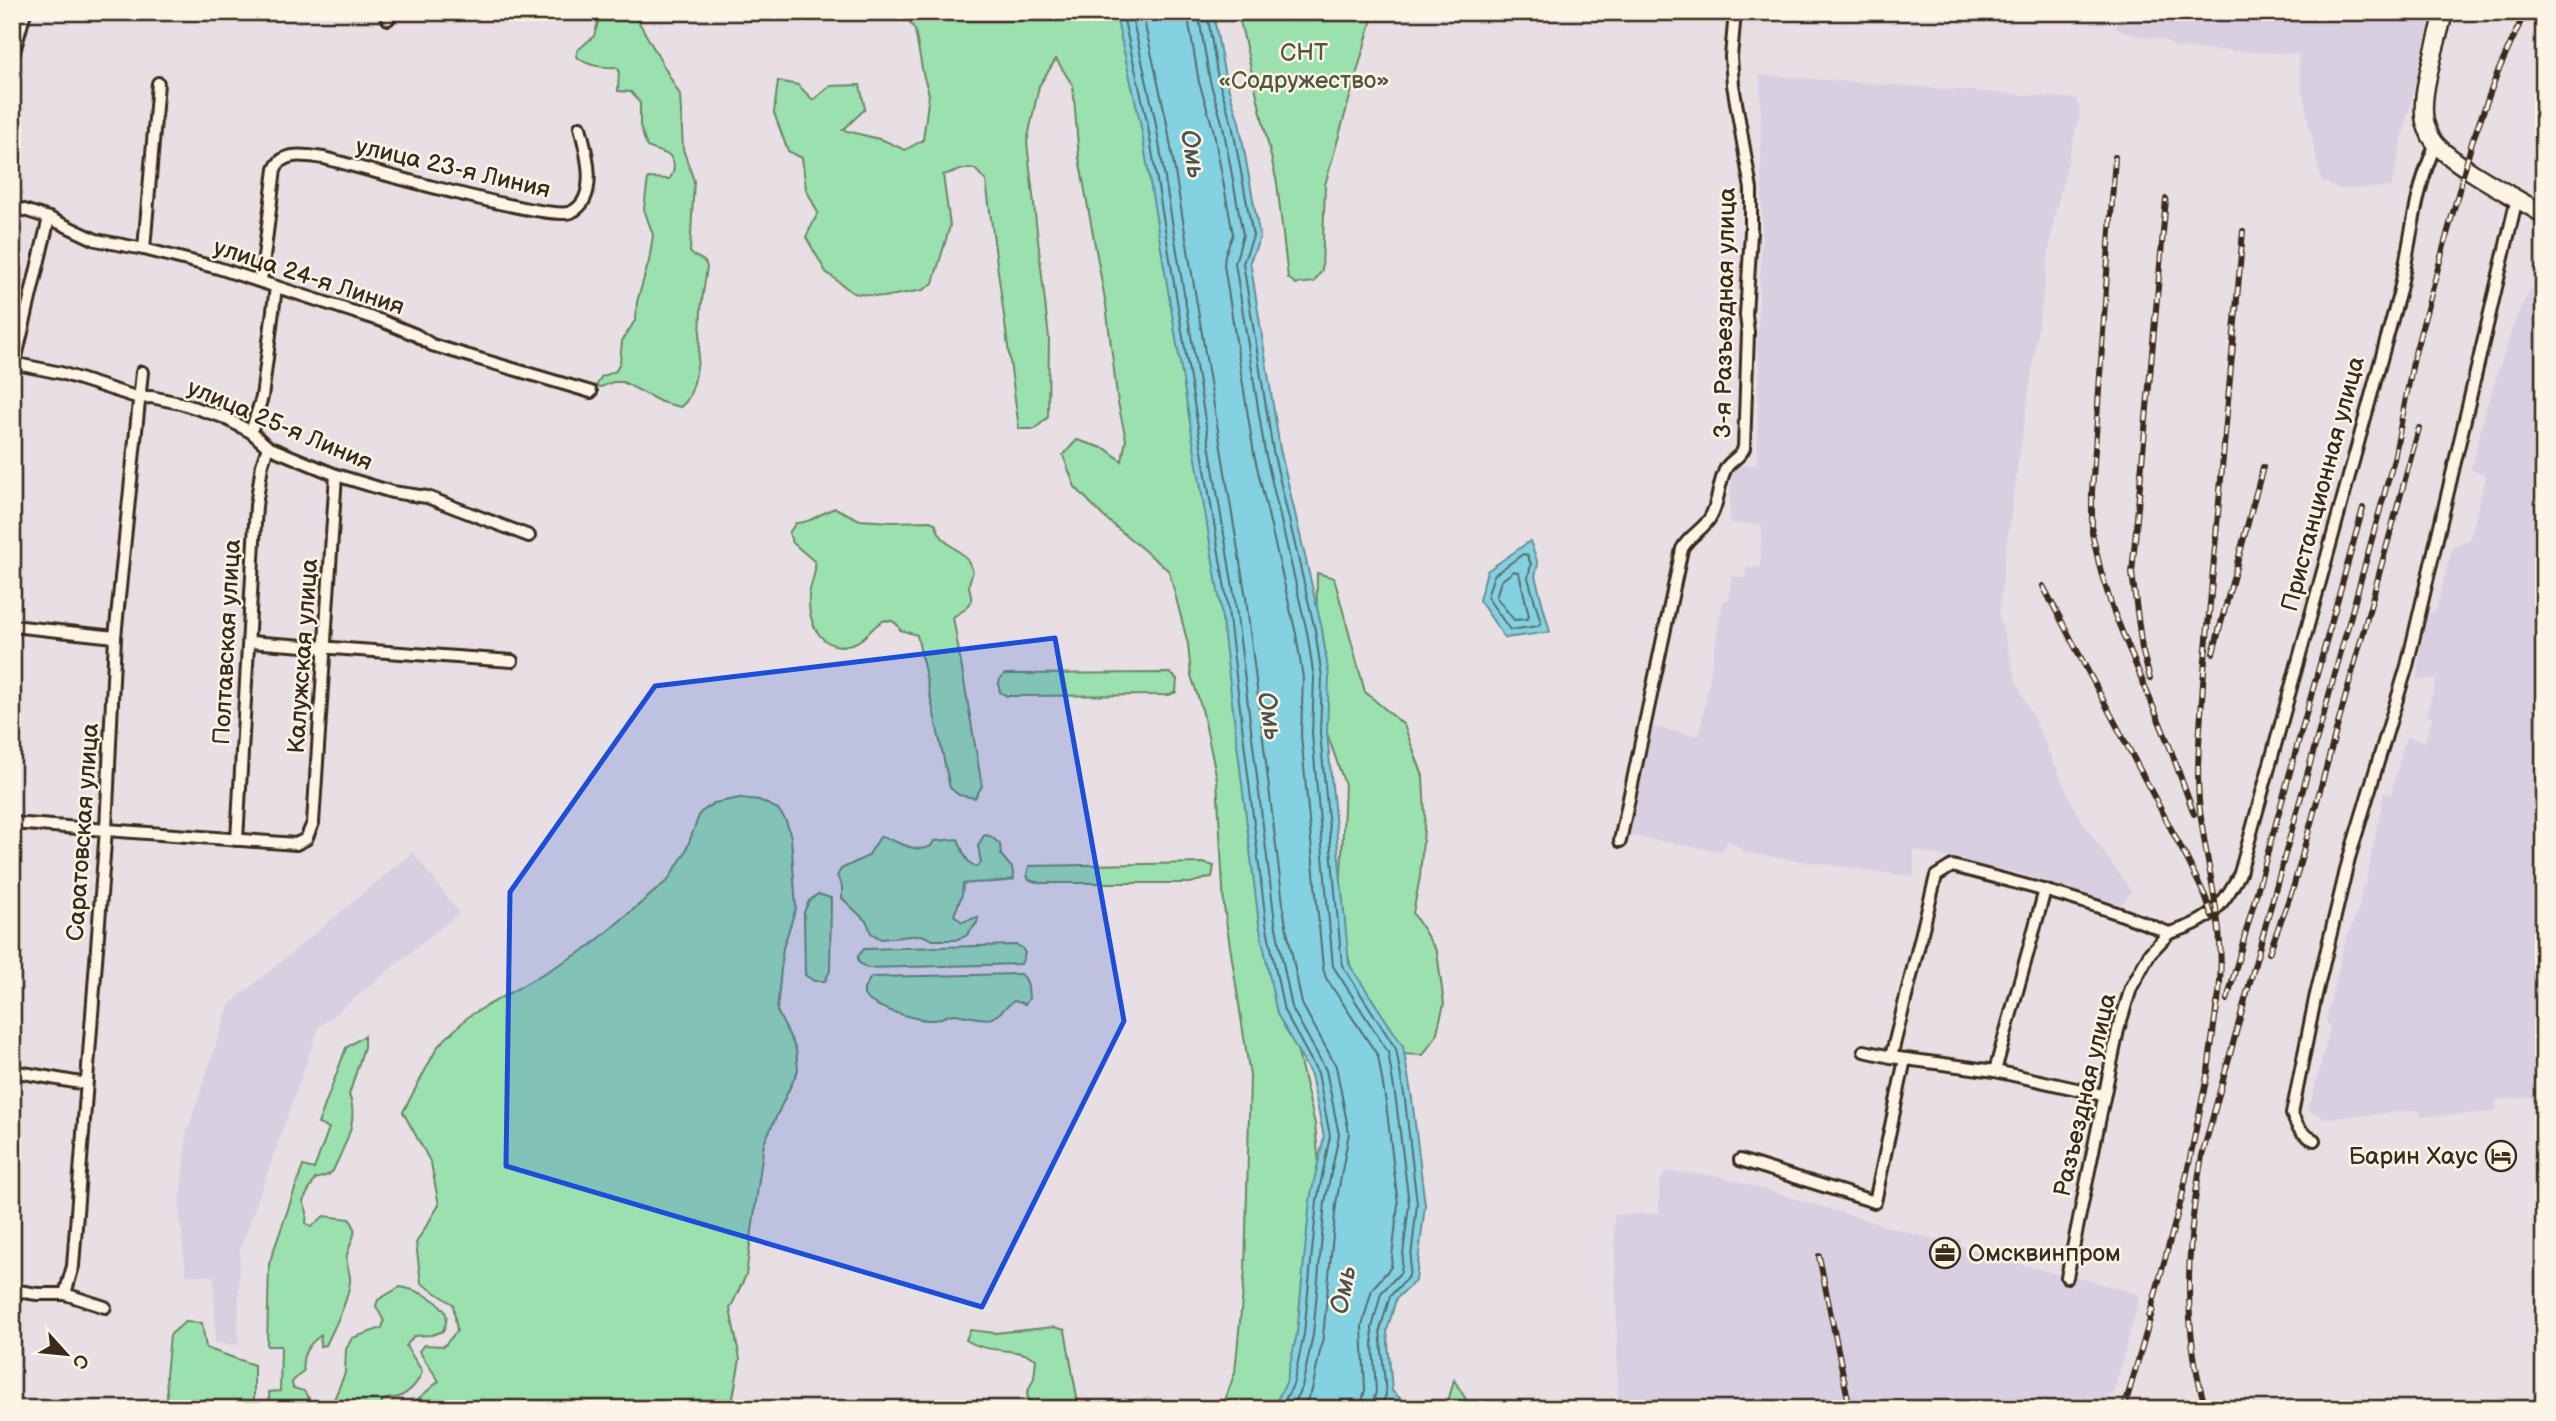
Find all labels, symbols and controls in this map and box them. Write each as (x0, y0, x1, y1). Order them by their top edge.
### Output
park label: СНТ «Содружество» (1218, 38, 1390, 95)
water label: Омь (1173, 128, 1211, 181)
street label: улица 23-я Линия (353, 132, 553, 204)
street label: 3-я Разъездная улица (1708, 187, 1742, 439)
street label: улица 24-я Линия (210, 232, 408, 322)
street label: Пристанционная улица (2275, 353, 2371, 615)
street label: улица 25-я Линия (183, 373, 377, 477)
street label: Полтавская улица (207, 538, 247, 746)
street label: Калужская улица (282, 558, 324, 754)
water label: Омь (1250, 689, 1289, 743)
street label: Саратовская улица (61, 722, 105, 942)
street label: Разъездная улица (2047, 990, 2123, 1200)
hotel icon: Барин Хаус (2484, 1139, 2518, 1173)
place label: Барин Хаус (2349, 1142, 2478, 1171)
office icon: Омсквинпром (1928, 1236, 1962, 1270)
place label: Омсквинпром (1968, 1239, 2121, 1268)
water label: Омь (1324, 1263, 1364, 1317)
north arrow (32, 1320, 102, 1390)
text: С (67, 1350, 93, 1372)

